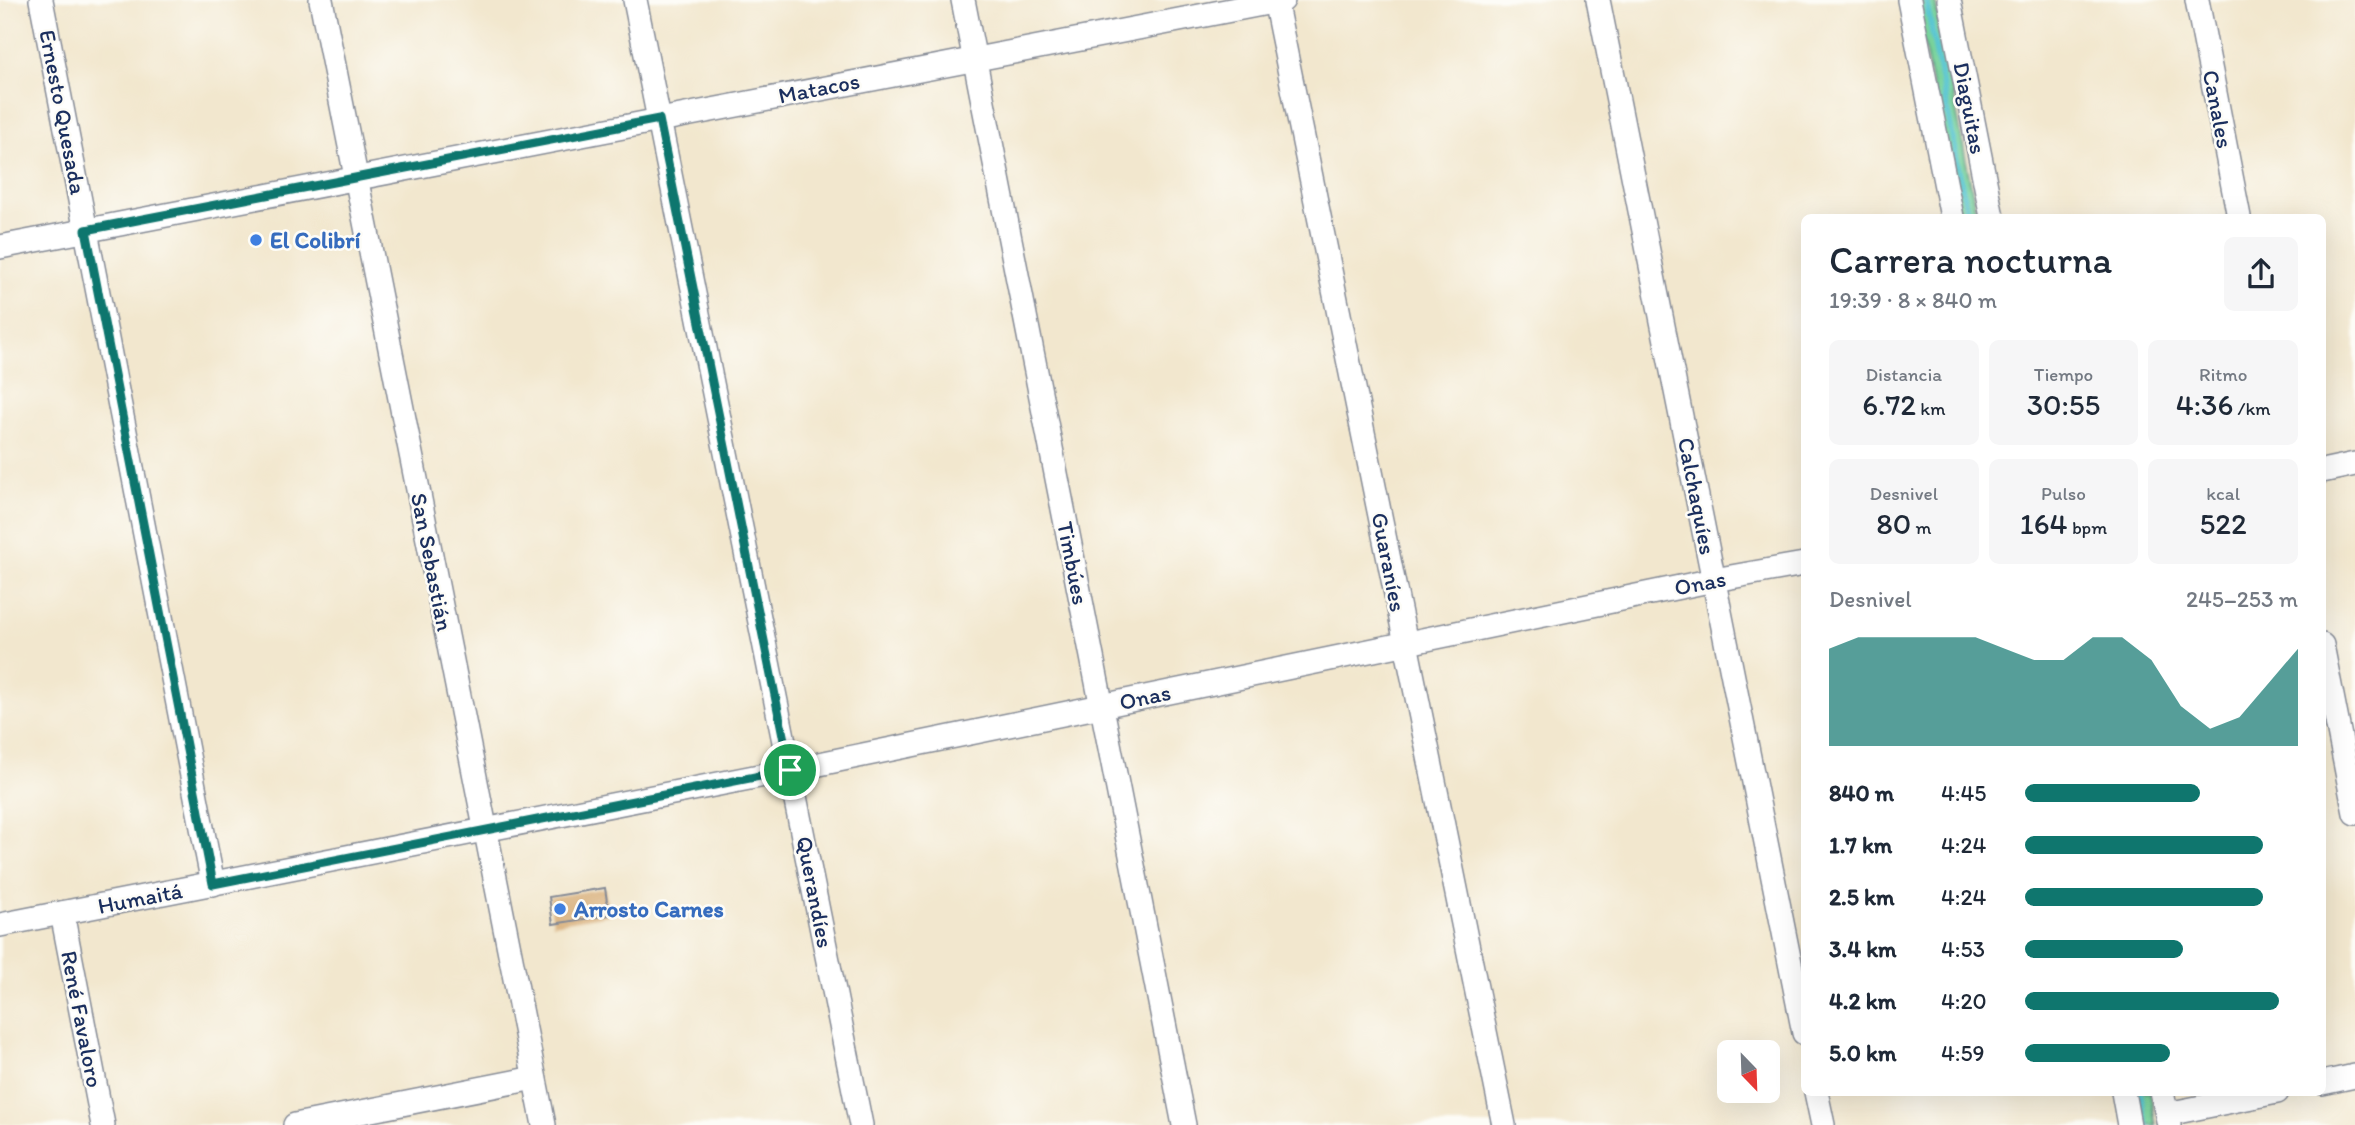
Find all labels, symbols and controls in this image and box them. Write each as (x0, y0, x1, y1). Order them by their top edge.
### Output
street label: Ernesto Quesada (33, 27, 93, 197)
street label: Diaguitas (1947, 60, 1993, 156)
street label: Matacos (776, 66, 862, 110)
street label: Canales (2197, 68, 2239, 150)
place label: El Colibrí (270, 226, 361, 254)
marker: El Colibrí (248, 232, 264, 248)
text: Carrera nocturna (1829, 237, 2112, 283)
button: share (2224, 237, 2298, 311)
text: 19:39 · 8 × 840 m (1829, 286, 1997, 314)
text: Distancia (1865, 363, 1942, 386)
text: Tiempo (2034, 363, 2093, 386)
text: Ritmo (2199, 363, 2247, 386)
text: 6.72 (1862, 386, 1916, 423)
text: 30:55 (2027, 386, 2100, 423)
text: 4:36 (2176, 386, 2233, 423)
text: km (1916, 397, 1945, 420)
text: /km (2233, 397, 2271, 420)
street label: Calchaquíes (1672, 435, 1722, 557)
text: Desnivel (1870, 482, 1938, 505)
text: Pulso (2041, 482, 2086, 505)
text: kcal (2206, 482, 2240, 505)
street label: San Sebastián (405, 491, 459, 633)
text: 80 (1876, 505, 1911, 542)
text: 164 (2020, 505, 2068, 542)
text: 522 (2200, 505, 2247, 542)
street label: Guaraníes (1366, 510, 1412, 614)
text: m (1911, 516, 1931, 539)
text: bpm (2068, 516, 2107, 539)
street label: Timbúes (1051, 519, 1095, 607)
street label: Onas (1672, 564, 1728, 602)
text: Desnivel (1829, 585, 1912, 613)
text: 245–253 m (2186, 585, 2298, 613)
street label: Onas (1117, 678, 1173, 716)
pin (760, 740, 820, 800)
icon: arrive (771, 751, 809, 789)
text: 840 m (1829, 779, 1894, 807)
text: 4:45 (1941, 779, 1986, 807)
text: 1.7 km (1829, 831, 1892, 859)
text: 4:24 (1941, 831, 1986, 859)
street label: Querandíes (790, 834, 840, 950)
street label: Humaitá (95, 876, 185, 920)
text: 2.5 km (1829, 883, 1894, 911)
text: 4:24 (1941, 883, 1986, 911)
place label: Arrosto Carnes (573, 895, 724, 923)
marker: Arrosto Carnes (552, 901, 568, 917)
text: 3.4 km (1829, 935, 1897, 963)
text: 4:53 (1941, 935, 1985, 963)
street label: René Favaloro (55, 948, 109, 1090)
text: 4.2 km (1829, 987, 1896, 1015)
text: 4:20 (1941, 987, 1987, 1015)
text: 5.0 km (1829, 1039, 1896, 1067)
text: 4:59 (1941, 1039, 1985, 1067)
north arrow (1717, 1040, 1780, 1102)
map controls (1717, 1040, 1780, 1103)

